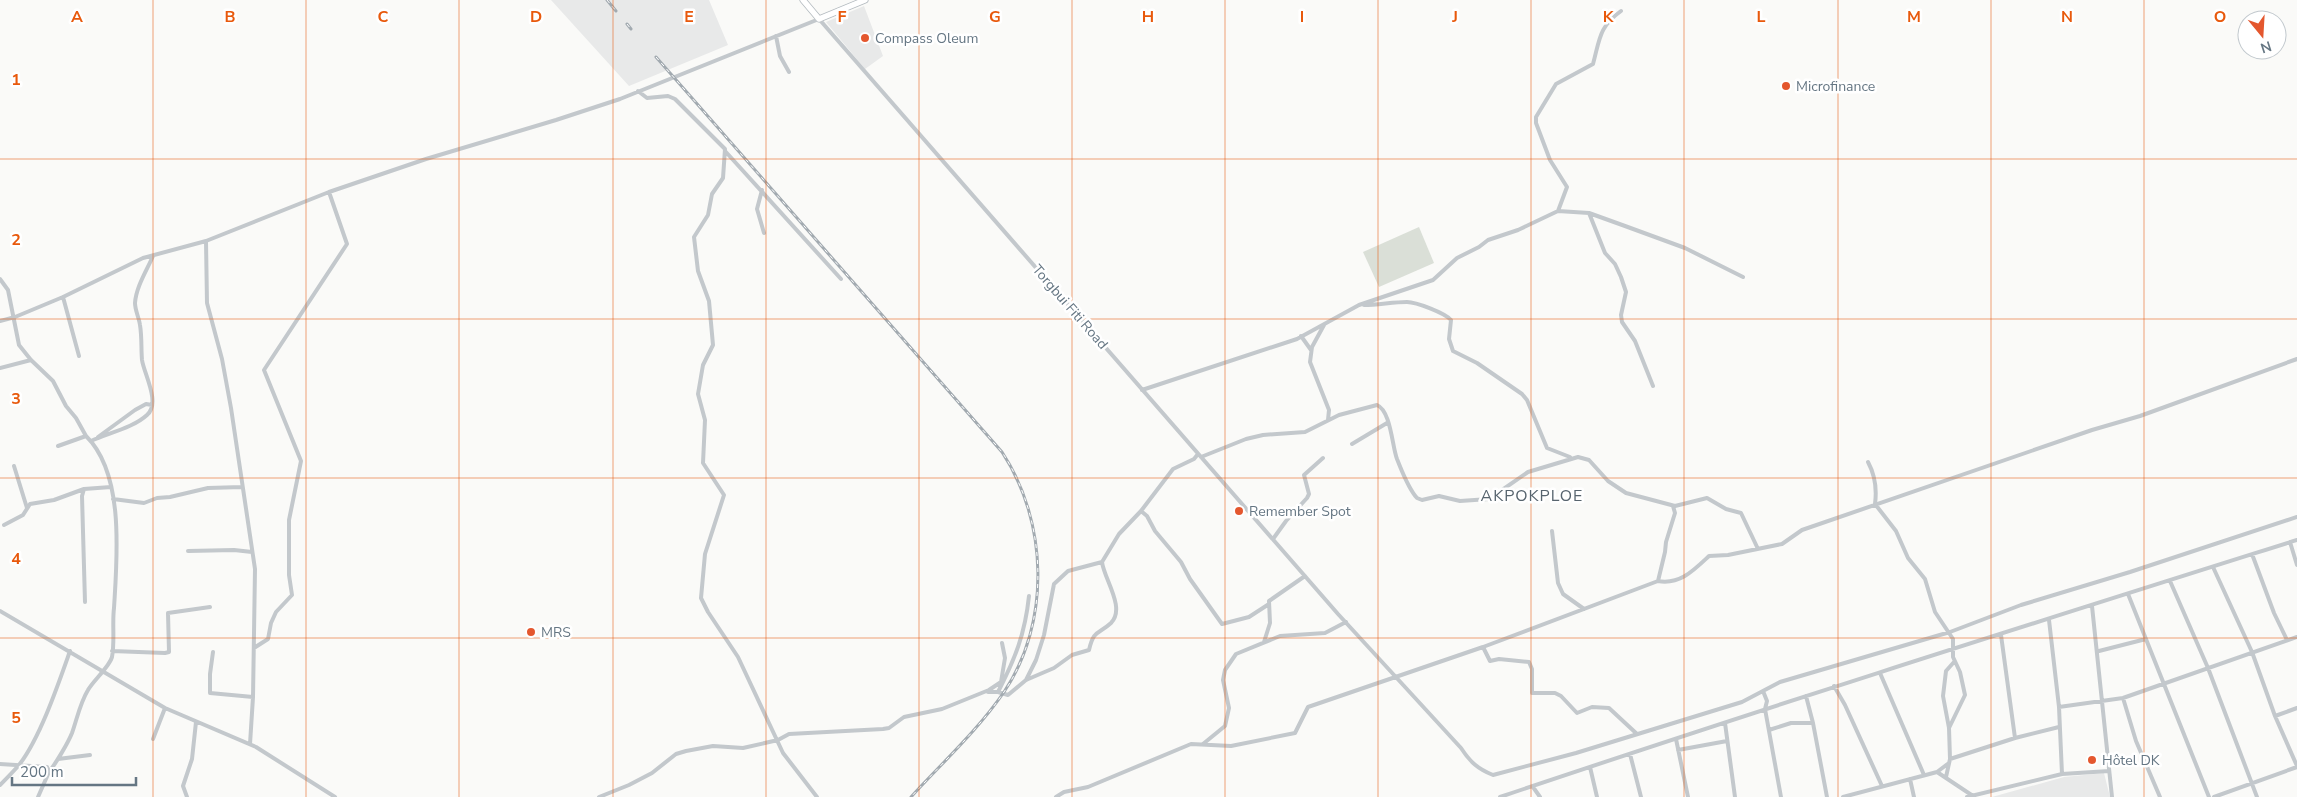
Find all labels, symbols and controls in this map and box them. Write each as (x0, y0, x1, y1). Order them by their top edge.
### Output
text: A (71, 6, 83, 28)
text: B (224, 6, 236, 28)
text: C (378, 6, 389, 28)
text: D (530, 6, 542, 28)
text: E (684, 6, 694, 28)
text: F (838, 6, 847, 28)
text: G (989, 6, 1001, 28)
text: H (1142, 6, 1154, 28)
text: I (1300, 6, 1304, 28)
text: J (1451, 6, 1458, 28)
text: K (1603, 6, 1615, 28)
text: L (1757, 6, 1766, 28)
text: M (1907, 6, 1921, 28)
text: N (2061, 6, 2073, 28)
text: O (2214, 6, 2226, 28)
north arrow (2237, 10, 2287, 60)
place label: Compass Oleum (875, 29, 978, 48)
marker: Compass Oleum (859, 32, 871, 44)
text: N (2258, 36, 2274, 58)
text: 1 (11, 69, 21, 91)
place label: Microfinance (1796, 77, 1875, 96)
marker: Microfinance (1780, 80, 1792, 92)
text: 2 (11, 229, 21, 251)
street label: Torgbui Fiti Road (1028, 261, 1112, 353)
text: 3 (11, 388, 21, 410)
district label: AKPOKPLOE (1481, 485, 1583, 507)
place label: Remember Spot (1249, 502, 1351, 521)
marker: Remember Spot (1233, 505, 1245, 517)
text: 4 (11, 548, 21, 570)
place label: MRS (541, 623, 571, 642)
marker: MRS (525, 626, 537, 638)
text: 5 (11, 707, 21, 729)
place label: Hôtel DK (2102, 751, 2160, 770)
scale bar (12, 754, 136, 786)
marker: Hôtel DK (2086, 754, 2098, 766)
text: 200 m (20, 762, 64, 782)

